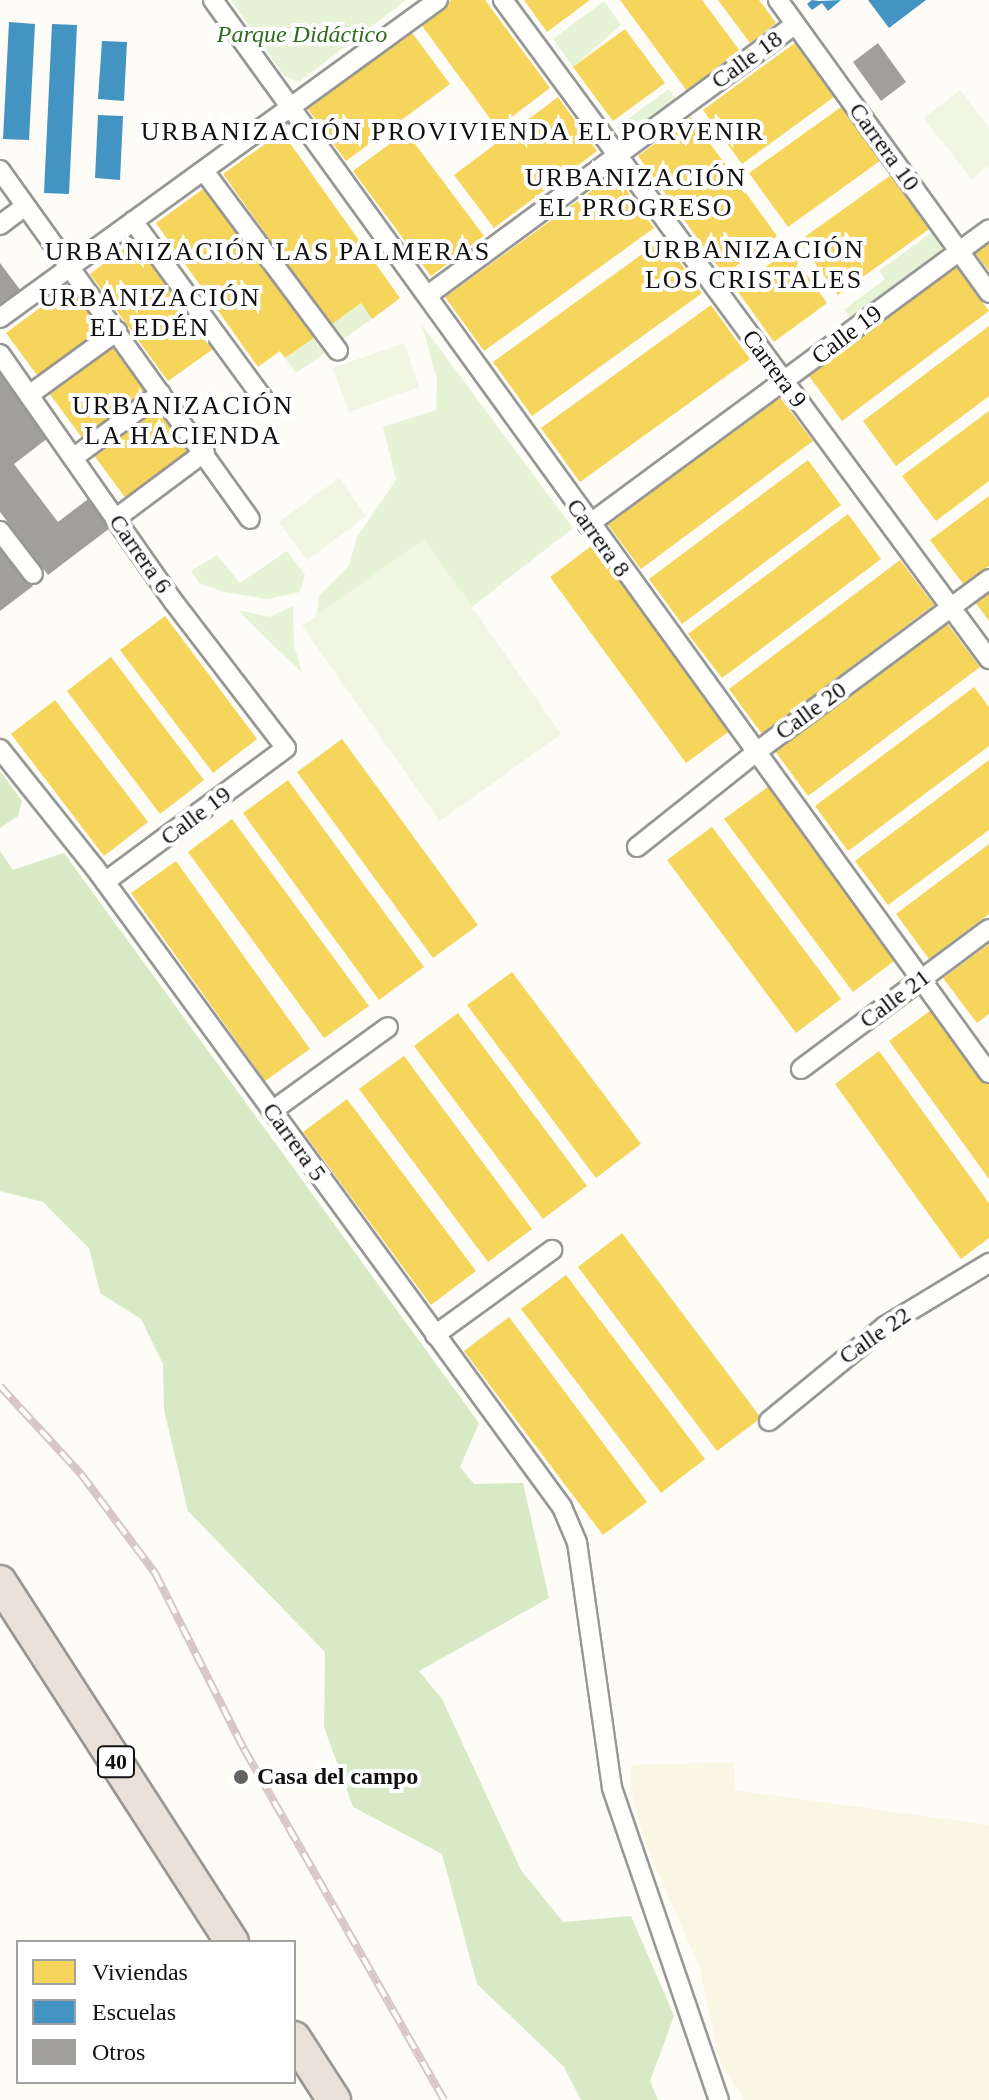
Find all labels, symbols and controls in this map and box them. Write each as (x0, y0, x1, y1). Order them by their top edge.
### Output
park label: Parque Didáctico (217, 21, 387, 49)
street label: Calle 18 (706, 25, 788, 95)
street label: Carrera 10 (842, 97, 926, 197)
district label: URBANIZACIÓN PROVIVIENDA EL PORVENIR (140, 116, 766, 148)
district label: URBANIZACIÓN EL PROGRESO (525, 162, 747, 224)
district label: URBANIZACIÓN LOS CRISTALES (643, 234, 865, 296)
district label: URBANIZACIÓN LAS PALMERAS (45, 236, 491, 268)
district label: URBANIZACIÓN EL EDÉN (39, 282, 261, 344)
street label: Calle 19 (806, 299, 888, 371)
street label: Carrera 9 (735, 324, 813, 414)
district label: URBANIZACIÓN LA HACIENDA (72, 390, 294, 452)
street label: Carrera 8 (560, 493, 636, 583)
street label: Carrera 6 (102, 509, 178, 599)
street label: Calle 20 (770, 676, 852, 746)
street label: Calle 19 (155, 780, 237, 852)
street label: Calle 21 (854, 963, 936, 1035)
street label: Carrera 5 (256, 1097, 332, 1187)
street label: Calle 22 (834, 1301, 916, 1371)
road number: 40 (96, 1744, 136, 1780)
place label: Casa del campo (257, 1763, 418, 1791)
marker: Casa del campo (232, 1768, 250, 1786)
legend (16, 1940, 296, 2084)
text: Viviendas (92, 1959, 188, 1985)
text: Escuelas (92, 1999, 176, 2025)
text: Otros (92, 2039, 145, 2065)

